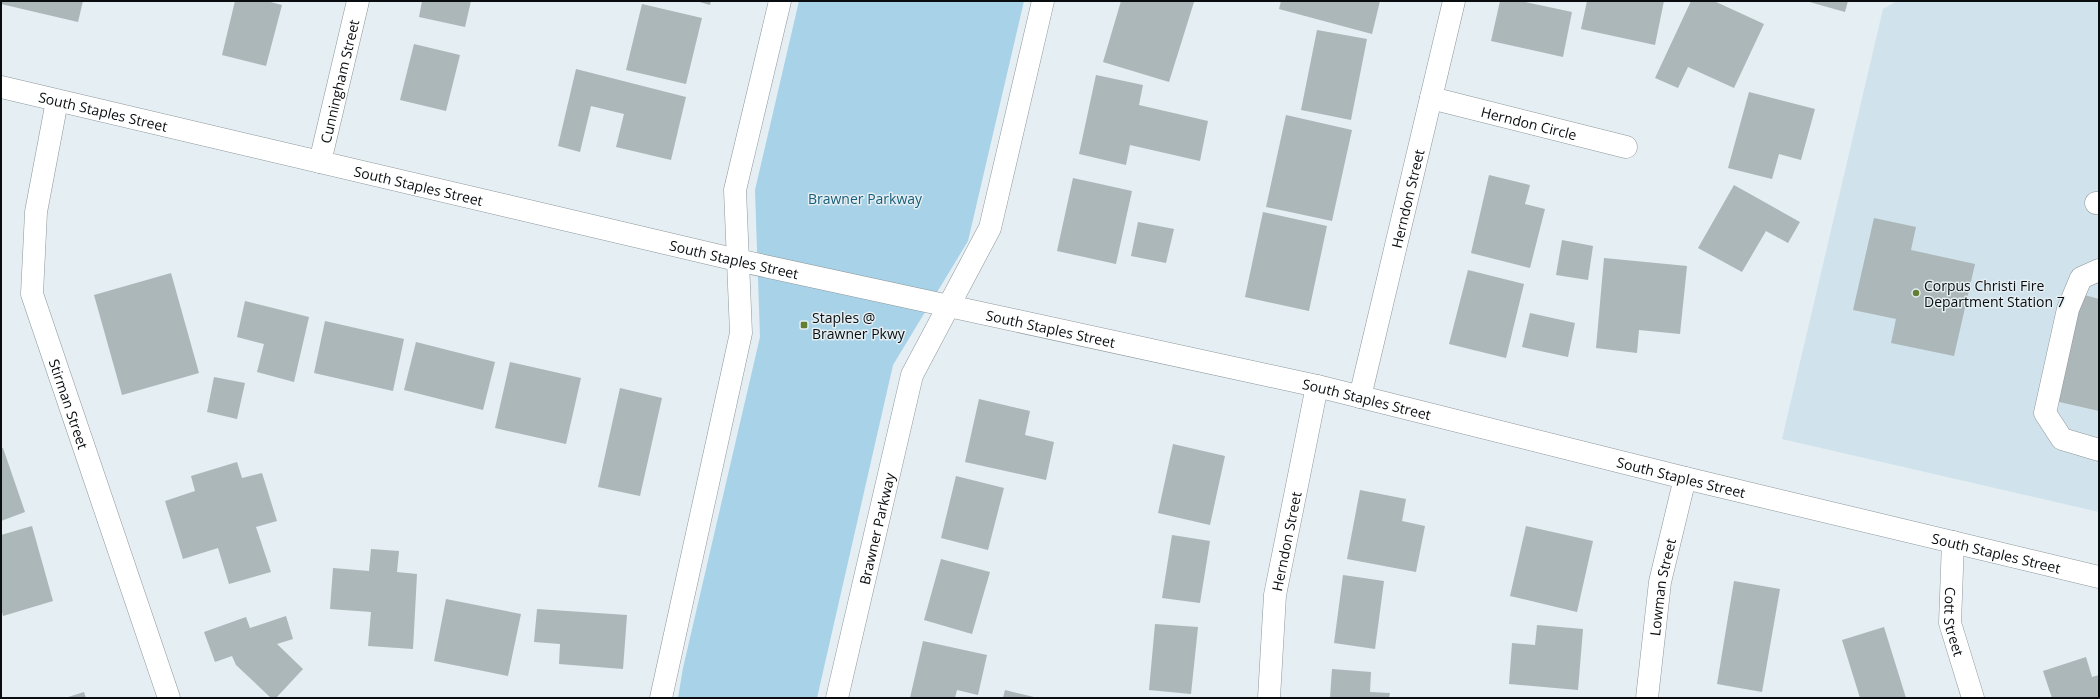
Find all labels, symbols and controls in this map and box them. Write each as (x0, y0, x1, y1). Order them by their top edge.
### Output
street label: Cunningham Street (315, 17, 363, 145)
street label: South Staples Street (37, 87, 170, 135)
street label: Herndon Circle (1479, 101, 1579, 144)
street label: Herndon Street (1386, 147, 1428, 250)
street label: South Staples Street (352, 161, 485, 210)
park label: Brawner Parkway (808, 189, 923, 208)
street label: South Staples Street (668, 235, 800, 283)
place label: Corpus Christi Fire Department Station 7 (1924, 276, 2065, 311)
marker: Corpus Christi Fire Department Station 7 (1911, 288, 1921, 298)
street label: South Staples Street (984, 305, 1117, 351)
place label: Staples @ Brawner Pkwy (812, 308, 906, 343)
marker: Staples @ Brawner Pkwy (799, 320, 809, 330)
street label: Stirman Street (45, 356, 93, 451)
street label: South Staples Street (1301, 374, 1433, 424)
street label: South Staples Street (1615, 452, 1748, 502)
street label: Brawner Parkway (854, 470, 899, 586)
street label: Herndon Street (1267, 490, 1305, 593)
street label: South Staples Street (1930, 528, 2063, 577)
street label: Lowman Street (1645, 536, 1680, 637)
street label: Cott Street (1940, 587, 1969, 658)

